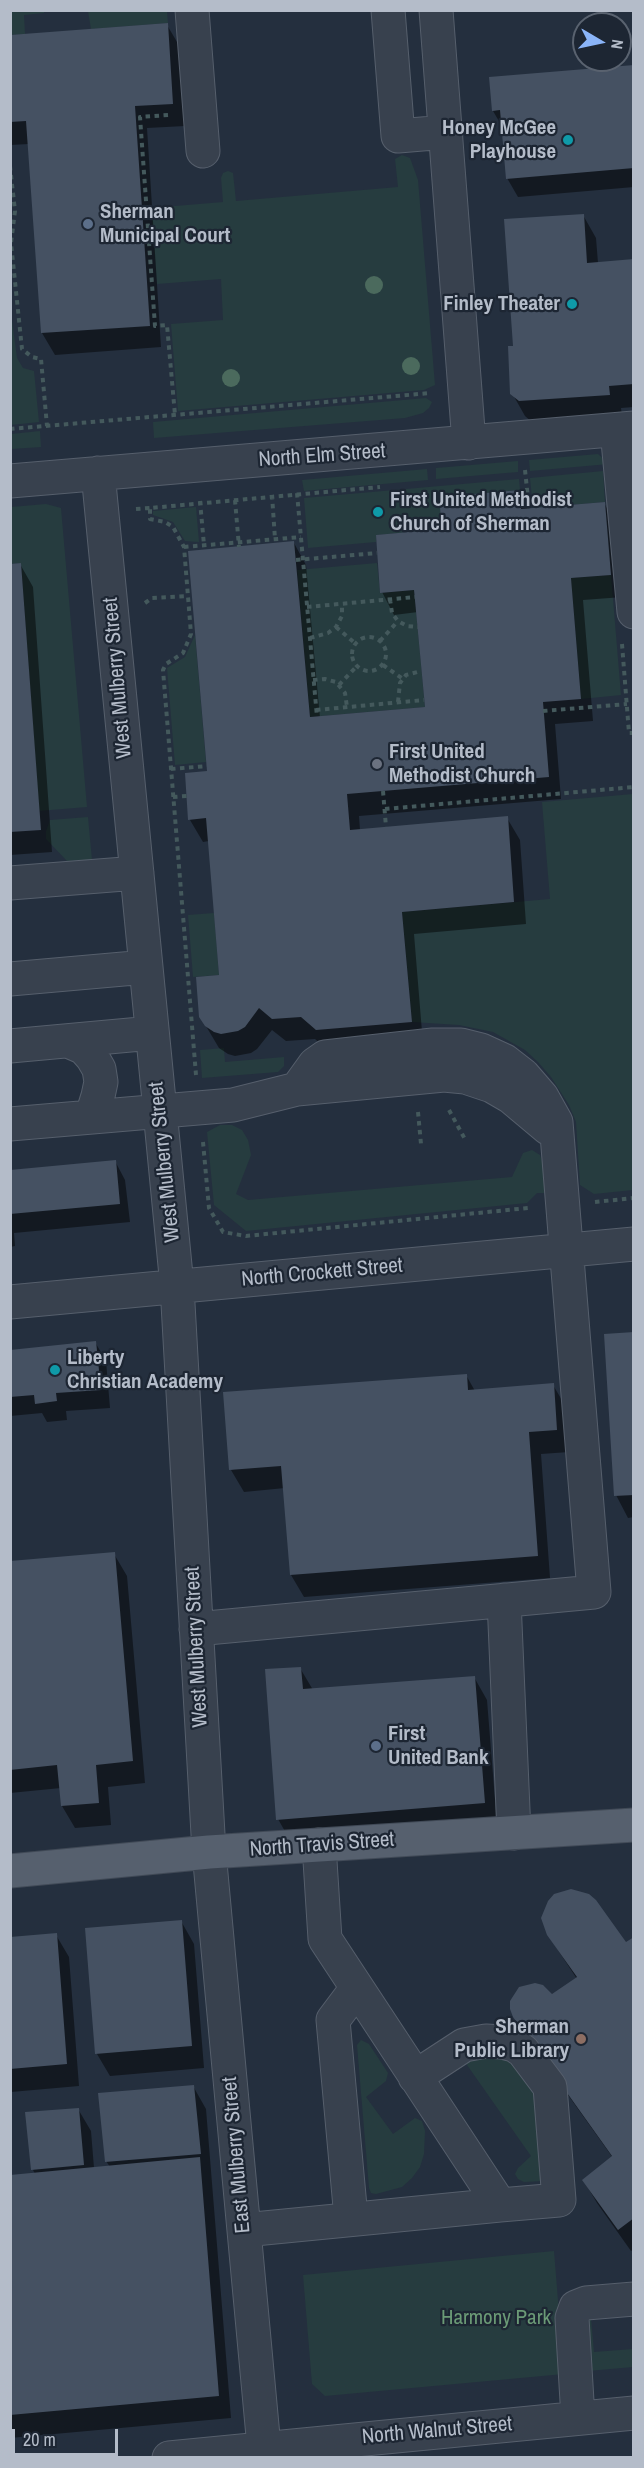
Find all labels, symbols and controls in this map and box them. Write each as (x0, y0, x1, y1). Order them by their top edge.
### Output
north arrow (572, 12, 632, 72)
text: N (606, 38, 629, 51)
place label: Honey McGee Playhouse (442, 115, 556, 165)
marker: Honey McGee Playhouse (561, 133, 575, 147)
place label: Sherman Municipal Court (100, 199, 230, 249)
marker: Sherman Municipal Court (81, 217, 95, 231)
place label: Finley Theater (443, 291, 560, 317)
marker: Finley Theater (565, 297, 579, 311)
street label: North Elm Street (258, 439, 386, 473)
place label: First United Methodist Church of Sherman (390, 487, 572, 537)
marker: First United Methodist Church of Sherman (371, 505, 385, 519)
street label: West Mulberry Street (98, 596, 138, 760)
place label: First United Methodist Church (389, 739, 535, 789)
marker: First United Methodist Church (370, 757, 384, 771)
street label: West Mulberry Street (144, 1080, 186, 1244)
street label: North Crockett Street (240, 1253, 404, 1293)
place label: Liberty Christian Academy (67, 1345, 223, 1395)
marker: Liberty Christian Academy (48, 1363, 62, 1377)
street label: West Mulberry Street (180, 1566, 214, 1728)
place label: First United Bank (388, 1721, 488, 1771)
marker: First United Bank (369, 1739, 383, 1753)
street label: North Travis Street (249, 1827, 395, 1863)
place label: Sherman Public Library (454, 2014, 569, 2064)
marker: Sherman Public Library (574, 2032, 588, 2046)
street label: East Mulberry Street (218, 2076, 256, 2234)
park label: Harmony Park (441, 2305, 551, 2331)
street label: North Walnut Street (361, 2412, 513, 2450)
scale bar (15, 2417, 122, 2455)
text: 20 m (23, 2427, 56, 2452)

